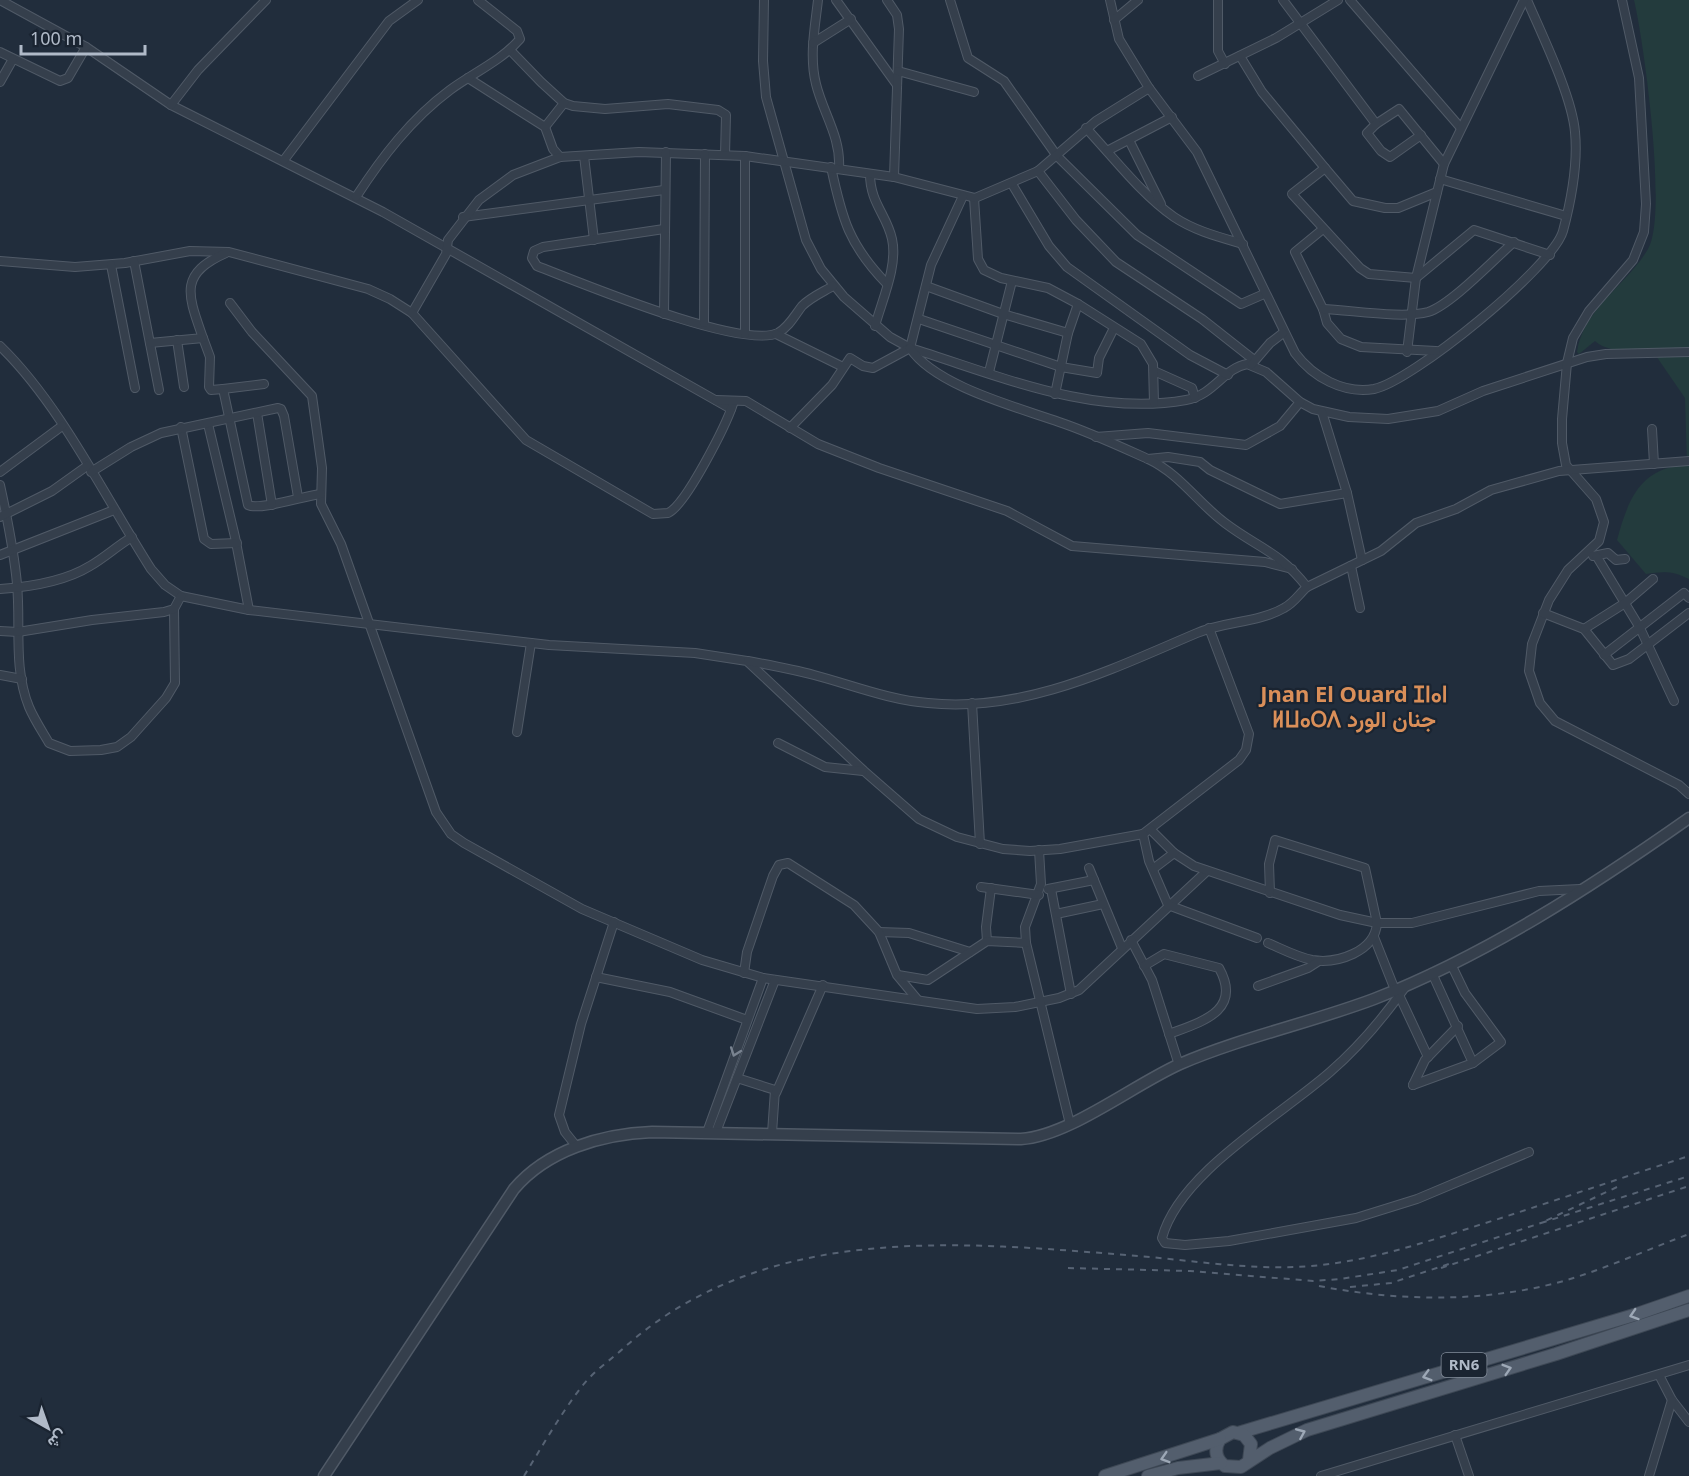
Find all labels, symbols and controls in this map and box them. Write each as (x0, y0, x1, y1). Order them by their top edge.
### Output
scale bar (21, 18, 146, 56)
text: 100 m (30, 26, 82, 50)
district label: Jnan El Ouard ⵊⵏⴰⵏ ⵍⵡⴰⵔⴷ جنان الورد (1258, 678, 1448, 733)
one-way arrow (730, 1047, 743, 1057)
one-way arrow (1629, 1308, 1640, 1320)
road number: RN6 (1442, 1353, 1486, 1377)
one-way arrow (1501, 1364, 1512, 1376)
one-way arrow (1422, 1369, 1432, 1381)
north arrow (18, 1398, 78, 1458)
text: ش (43, 1425, 72, 1454)
one-way arrow (1295, 1428, 1306, 1440)
one-way arrow (1160, 1450, 1171, 1463)

